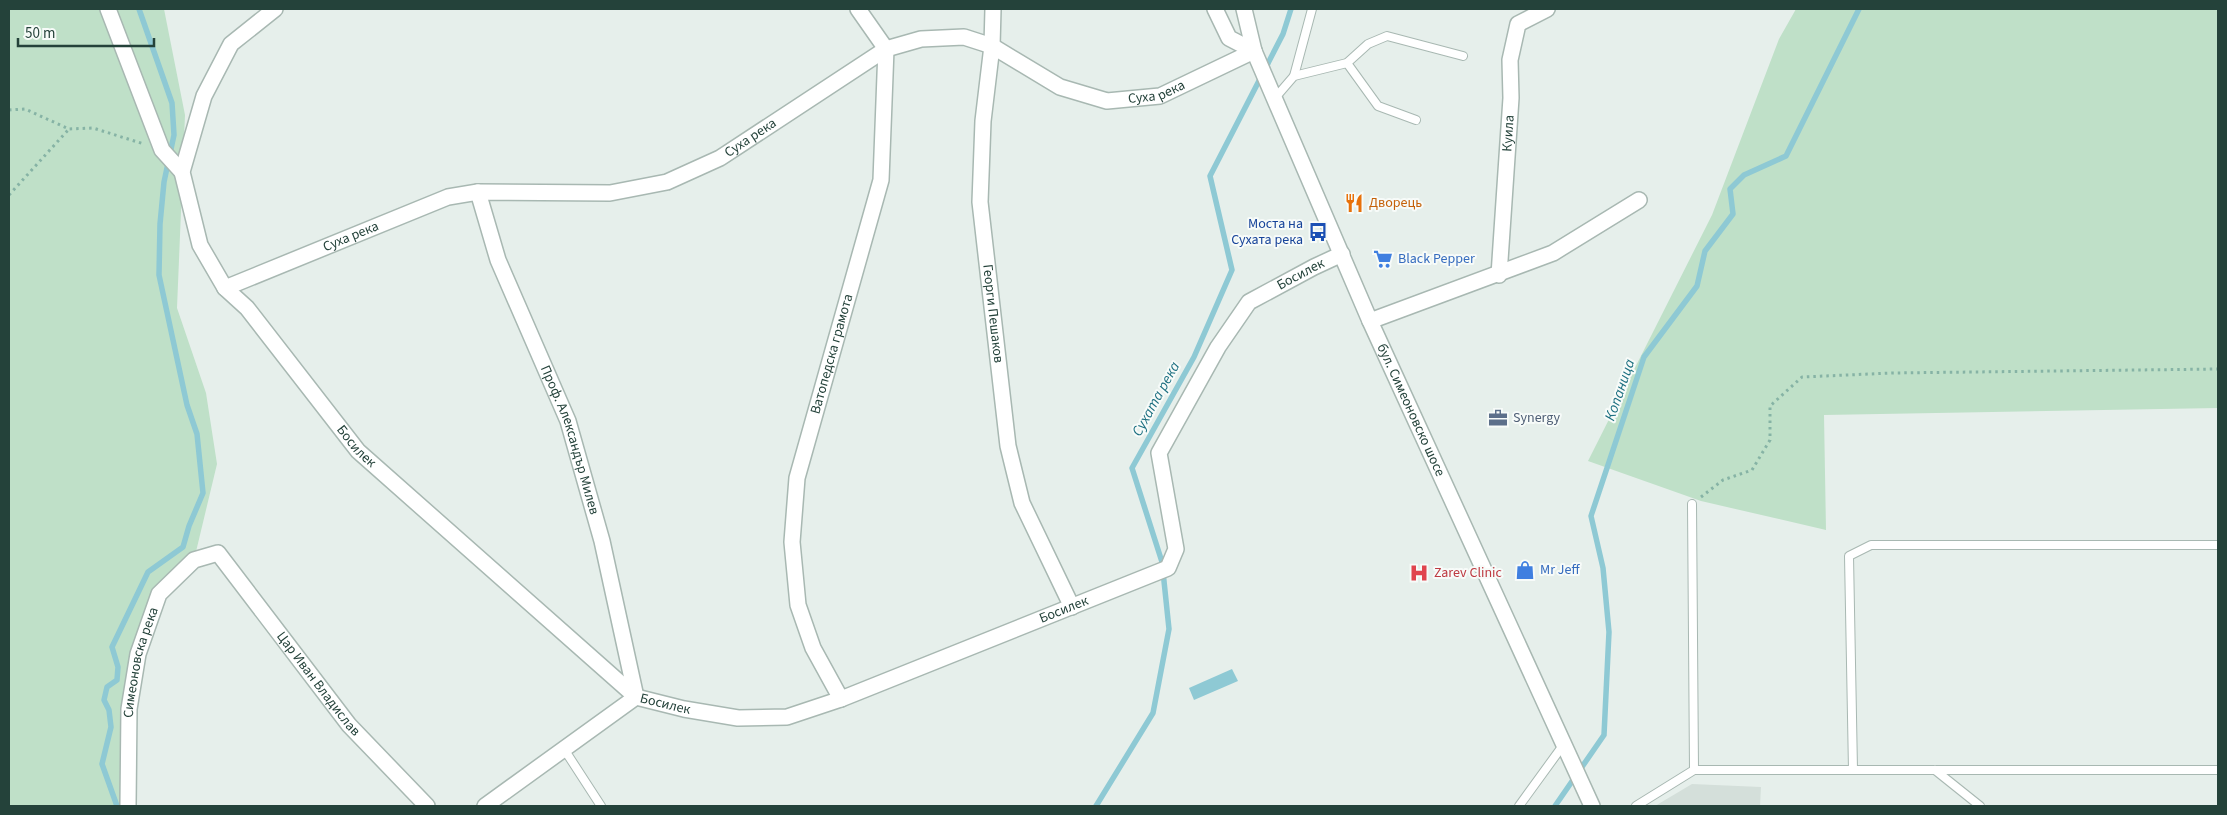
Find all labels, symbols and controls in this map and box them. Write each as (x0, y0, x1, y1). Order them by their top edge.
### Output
scale bar (18, 15, 154, 47)
text: 50 m (25, 23, 55, 44)
street label: Суха река (1127, 75, 1188, 109)
street label: Суха река (720, 113, 781, 162)
street label: Куила (1497, 114, 1520, 152)
restaurant icon: Дворець (1343, 192, 1365, 214)
place label: Дворець (1369, 193, 1422, 213)
place label: Моста на Сухата река (1231, 214, 1303, 250)
street label: Суха река (320, 216, 382, 257)
bus stop icon: Моста на Сухата река (1307, 221, 1329, 243)
supermarket icon: Black Pepper (1372, 248, 1394, 270)
place label: Black Pepper (1398, 249, 1475, 269)
street label: Босилек (1273, 253, 1328, 295)
street label: Георги Пешаков (977, 263, 1008, 364)
street label: Ватопедска грамота (805, 292, 858, 416)
street label: бул. Симеоновско шосе (1372, 340, 1450, 480)
water label: Копаница (1600, 356, 1640, 424)
water label: Сухата река (1127, 358, 1185, 440)
street label: Проф. Александър Милев (535, 362, 604, 517)
office icon: Synergy (1487, 407, 1509, 429)
place label: Synergy (1513, 408, 1561, 428)
street label: Босилек (332, 421, 380, 472)
shop icon: Mr Jeff (1514, 559, 1536, 581)
place label: Mr Jeff (1540, 560, 1580, 580)
hospital icon: Zarev Clinic (1408, 562, 1430, 584)
place label: Zarev Clinic (1434, 563, 1503, 583)
street label: Босилек (1036, 591, 1091, 629)
street label: Симеоновска река (119, 604, 164, 718)
street label: Цар Иван Владислав (271, 628, 365, 741)
street label: Босилек (638, 688, 692, 720)

